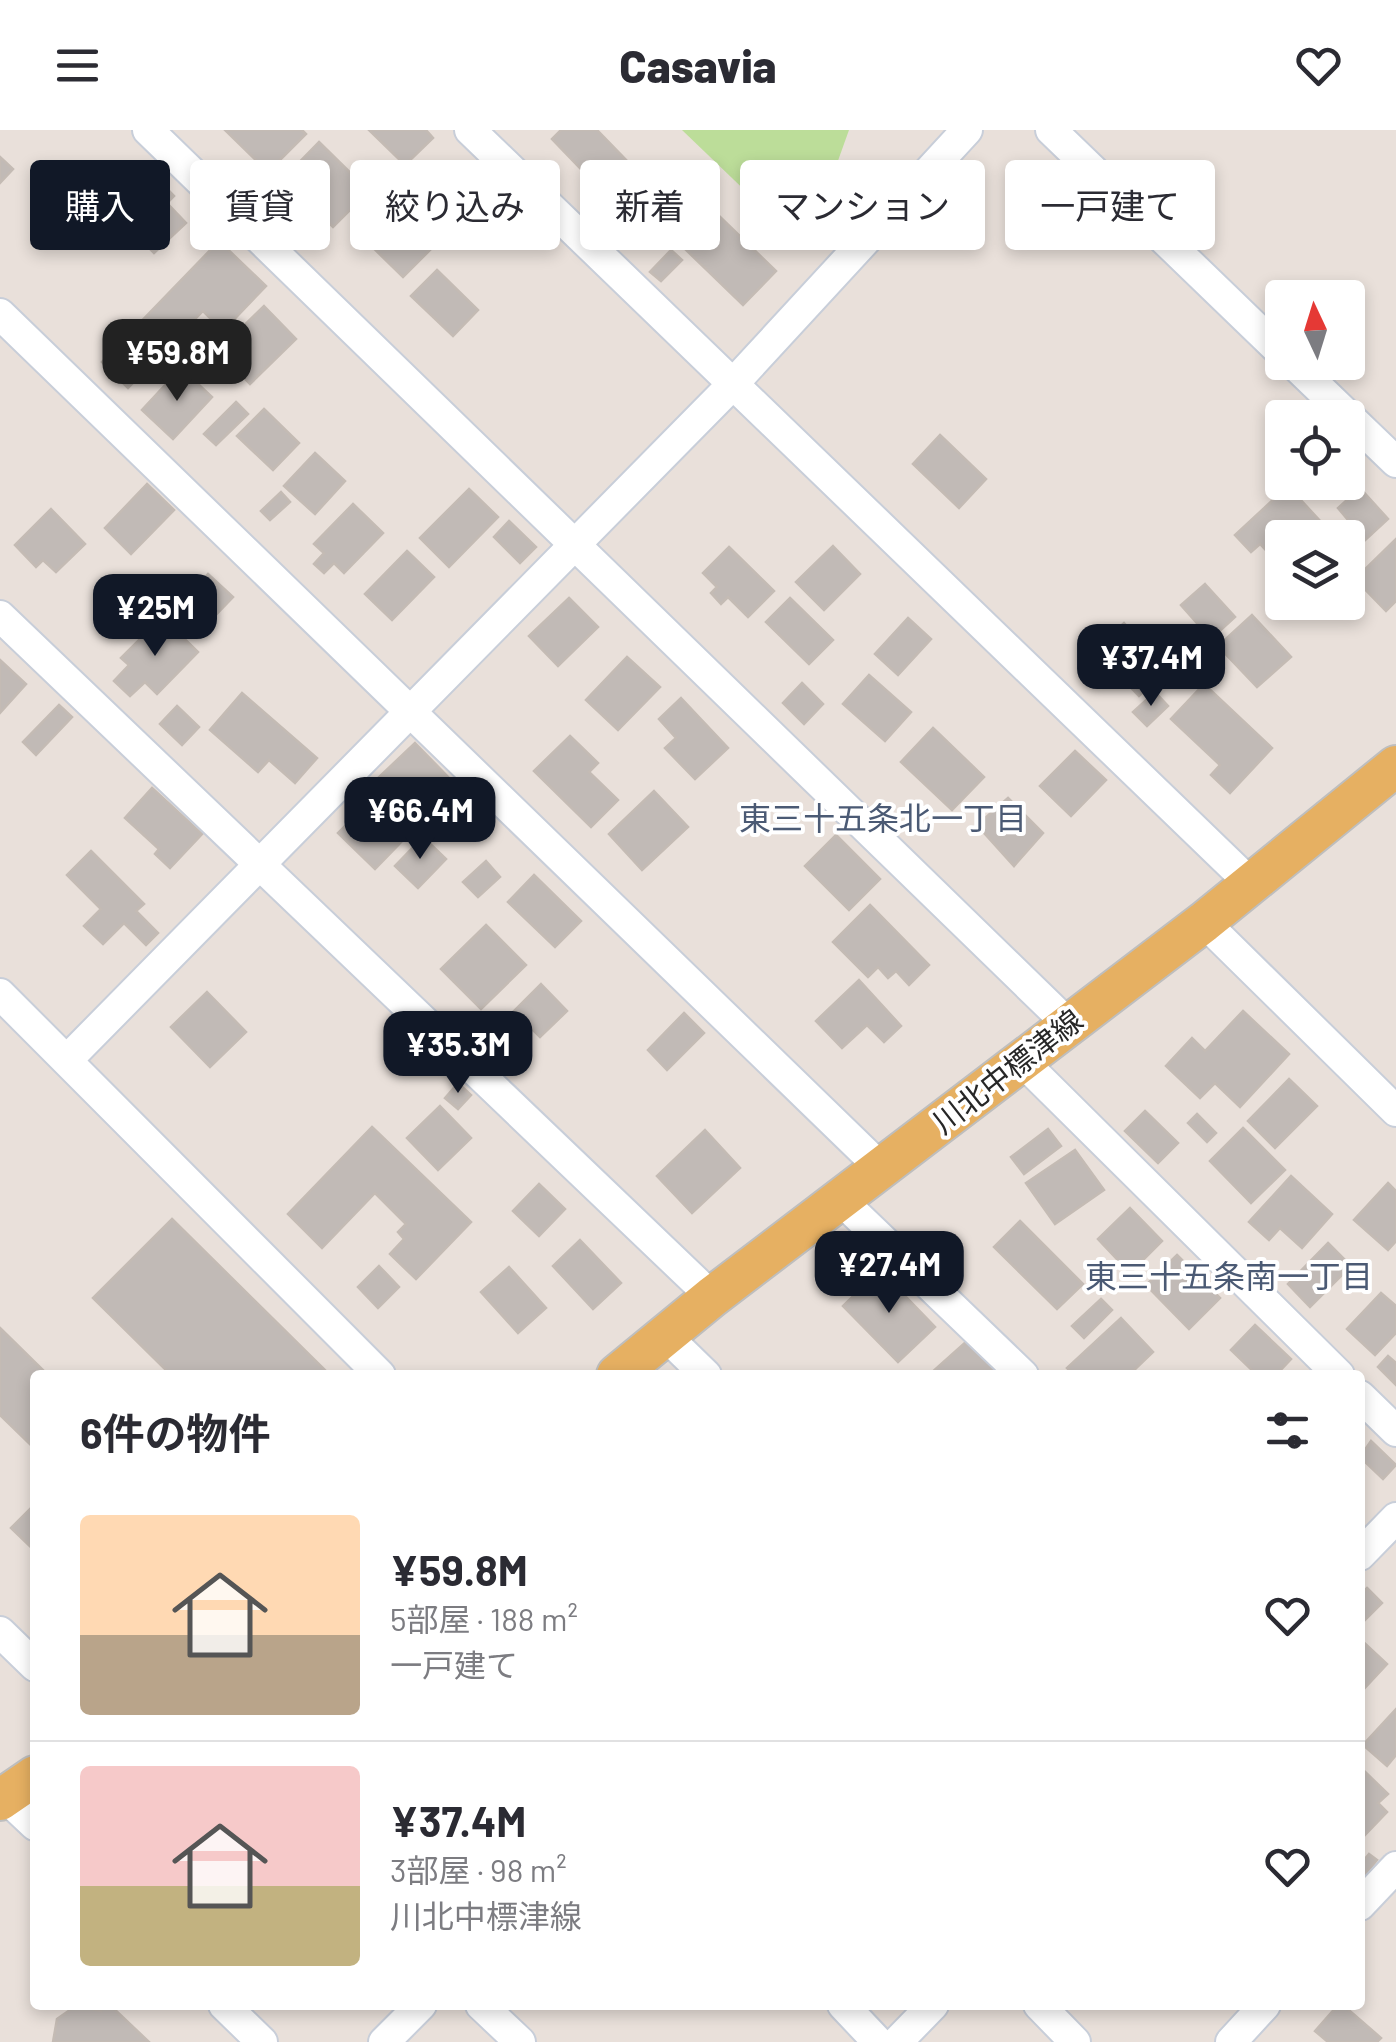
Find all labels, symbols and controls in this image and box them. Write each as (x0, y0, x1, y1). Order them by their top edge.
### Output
icon: menu (50, 38, 105, 93)
text: Casavia (619, 38, 777, 92)
icon: heart (1291, 38, 1346, 93)
chip: 購入 (30, 160, 170, 250)
chip: 賃貸 (190, 160, 330, 250)
chip: 絞り込み (350, 160, 560, 250)
chip: 新着 (580, 160, 720, 250)
chip: マンション (740, 160, 985, 250)
chip: 一戸建て (1005, 160, 1215, 250)
north arrow (1265, 280, 1365, 380)
map controls (1265, 280, 1365, 620)
pin: ¥59.8M (96, 319, 258, 404)
text: ¥59.8M (124, 332, 230, 370)
button: locate (1265, 400, 1365, 500)
button: layers (1265, 520, 1365, 620)
pin: ¥25M (96, 574, 214, 659)
text: ¥25M (115, 587, 195, 625)
pin: ¥37.4M (1070, 624, 1232, 709)
text: ¥37.4M (1099, 637, 1203, 675)
pin: ¥66.4M (339, 777, 501, 862)
text: ¥66.4M (366, 790, 474, 828)
district label: 東三十五条北一丁目 (739, 798, 1027, 836)
street label: 川北中標津線 (925, 1001, 1089, 1140)
pin: ¥35.3M (377, 1011, 539, 1096)
text: ¥35.3M (405, 1024, 511, 1062)
pin: ¥27.4M (808, 1231, 970, 1316)
text: ¥27.4M (837, 1244, 941, 1282)
district label: 東三十五条南一丁目 (1085, 1256, 1373, 1294)
icon: filters (1260, 1403, 1315, 1458)
text: 6件の物件 (80, 1407, 271, 1457)
text: ¥59.8M (390, 1544, 528, 1594)
icon: home (160, 1555, 280, 1675)
icon: heart (1260, 1588, 1315, 1643)
text: 5部屋 · 188 m² (390, 1599, 578, 1637)
text: 一戸建て (390, 1645, 518, 1683)
text: ¥37.4M (390, 1795, 526, 1845)
icon: home (160, 1806, 280, 1926)
icon: heart (1260, 1839, 1315, 1894)
text: 3部屋 · 98 m² (390, 1850, 567, 1888)
text: 川北中標津線 (390, 1896, 582, 1934)

